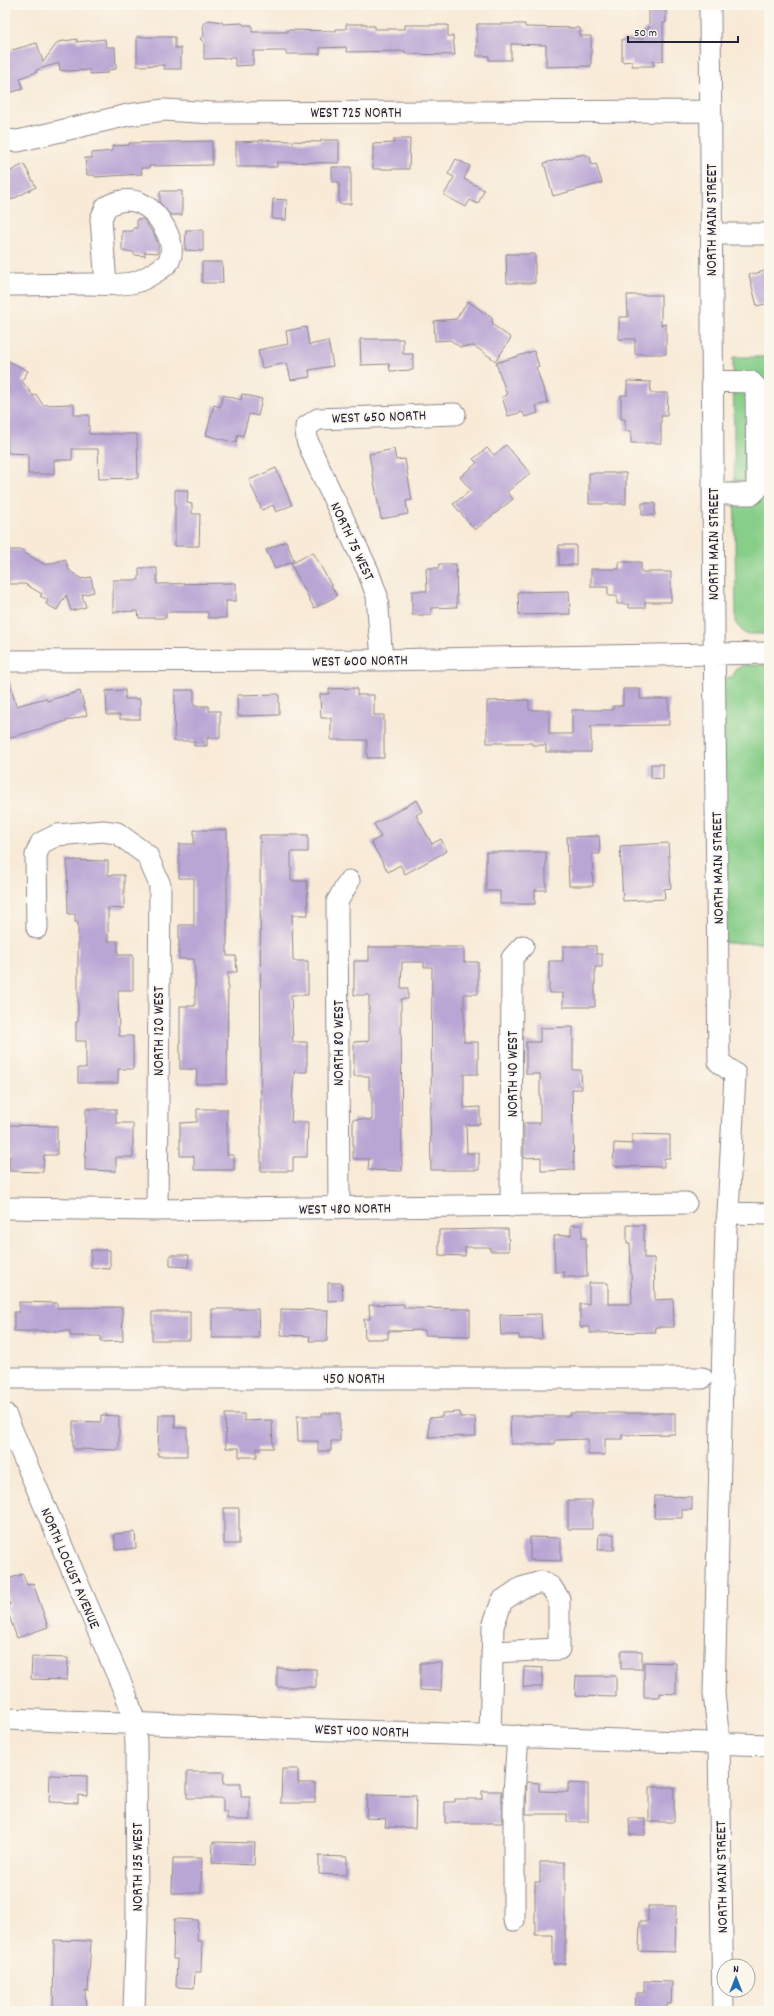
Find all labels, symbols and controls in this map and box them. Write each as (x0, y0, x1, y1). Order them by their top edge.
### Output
scale bar (628, 18, 738, 44)
text: 50 m (634, 25, 657, 42)
street label: WEST 725 NORTH (310, 103, 402, 125)
street label: NORTH MAIN STREET (702, 164, 724, 276)
street label: WEST 650 NORTH (332, 405, 427, 431)
street label: NORTH MAIN STREET (704, 488, 726, 600)
street label: NORTH 75 WEST (323, 499, 379, 585)
street label: WEST 600 NORTH (312, 650, 408, 674)
street label: NORTH MAIN STREET (707, 812, 731, 924)
street label: NORTH 120 WEST (149, 986, 171, 1076)
street label: NORTH 80 WEST (329, 1000, 351, 1086)
street label: NORTH 40 WEST (503, 1031, 525, 1117)
street label: WEST 480 NORTH (299, 1198, 391, 1222)
street label: 450 NORTH (323, 1369, 385, 1391)
street label: NORTH LOCUST AVENUE (34, 1505, 105, 1633)
street label: WEST 400 NORTH (314, 1719, 410, 1745)
street label: NORTH MAIN STREET (711, 1821, 735, 1933)
street label: NORTH 135 WEST (128, 1823, 150, 1911)
north arrow (716, 1958, 756, 1998)
text: N (733, 1962, 739, 1978)

